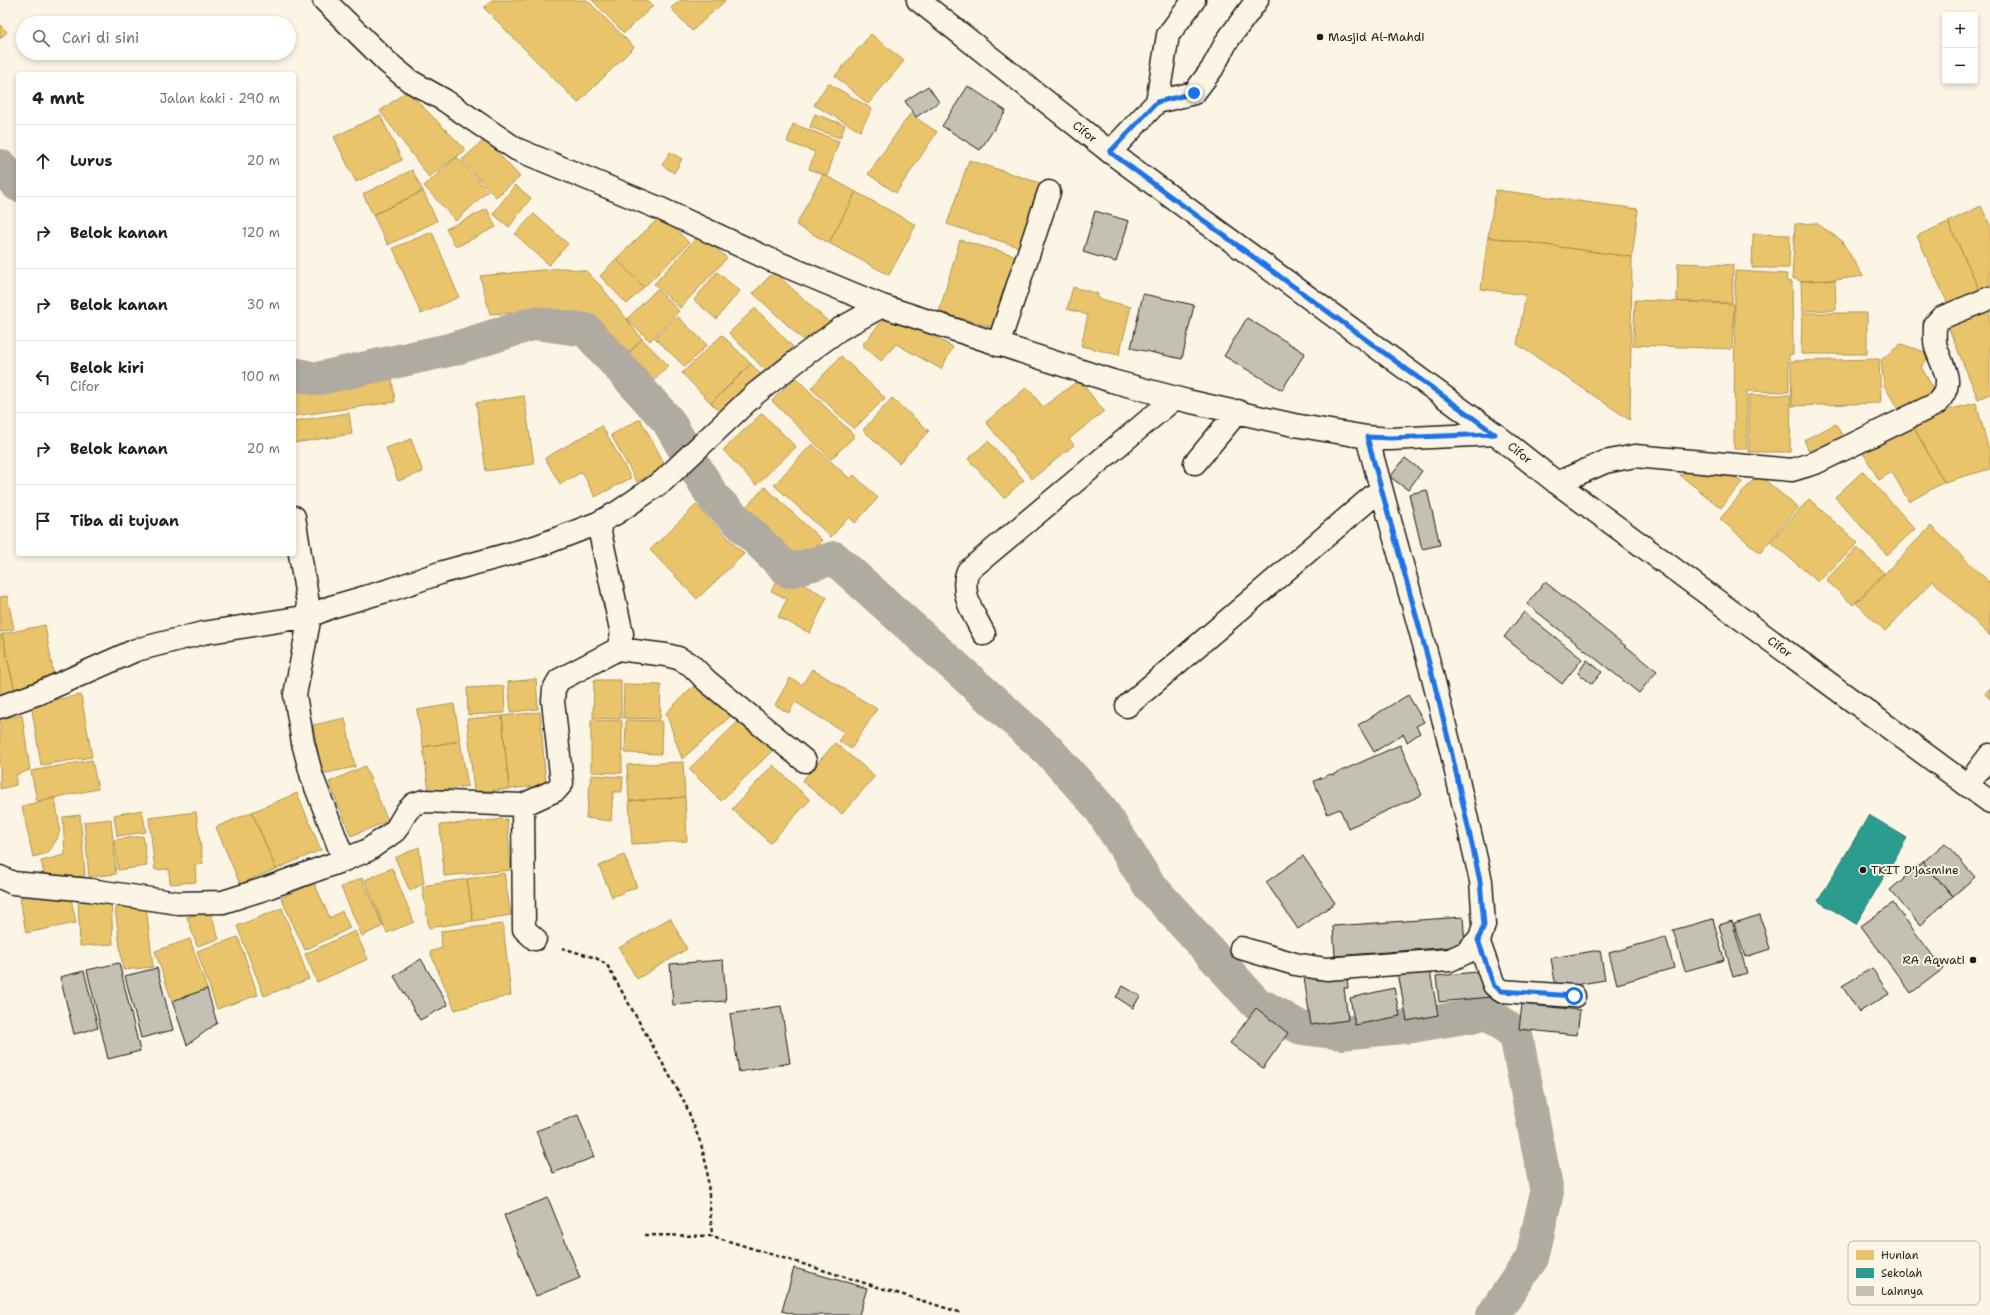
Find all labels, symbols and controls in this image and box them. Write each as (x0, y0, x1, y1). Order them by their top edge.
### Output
map controls (1942, 12, 1978, 84)
button: + (1942, 12, 1978, 48)
search box (16, 16, 296, 60)
icon: search (30, 27, 52, 49)
text: Cari di sini (62, 28, 139, 48)
place label: Masjid Al-Mahdi (1328, 29, 1425, 45)
marker: Masjid Al-Mahdi (1315, 32, 1325, 42)
button: − (1942, 48, 1978, 84)
route end (1185, 84, 1203, 102)
text: 4 mnt (32, 87, 85, 109)
text: Jalan kaki · 290 m (159, 90, 280, 107)
street label: Cifor (1069, 117, 1101, 147)
icon: ahead (32, 150, 54, 172)
text: Lurus (70, 151, 112, 171)
text: 20 m (247, 152, 280, 169)
icon: right (32, 222, 54, 244)
text: Belok kanan (70, 223, 168, 243)
text: 120 m (242, 224, 280, 241)
icon: right (32, 294, 54, 316)
text: Belok kanan (70, 295, 168, 315)
text: 30 m (246, 296, 280, 313)
text: Belok kiri (70, 358, 144, 378)
icon: left (32, 366, 54, 388)
text: 100 m (241, 368, 280, 385)
text: Cifor (70, 378, 100, 395)
icon: right (32, 438, 54, 460)
street label: Cifor (1504, 438, 1536, 468)
text: Belok kanan (70, 439, 168, 459)
text: 20 m (247, 440, 280, 457)
icon: arrive (32, 510, 54, 532)
text: Tiba di tujuan (70, 511, 179, 531)
street label: Cifor (1764, 632, 1796, 662)
place label: TKIT D'jasmine (1871, 862, 1959, 878)
marker: TKIT D'jasmine (1858, 865, 1868, 875)
place label: RA Aqwati (1903, 952, 1965, 968)
marker: RA Aqwati (1968, 955, 1978, 965)
route start (1565, 987, 1583, 1005)
legend (1848, 1241, 1980, 1305)
text: Hunian (1881, 1248, 1919, 1263)
text: Sekolah (1881, 1266, 1923, 1281)
text: Lainnya (1881, 1284, 1923, 1299)

